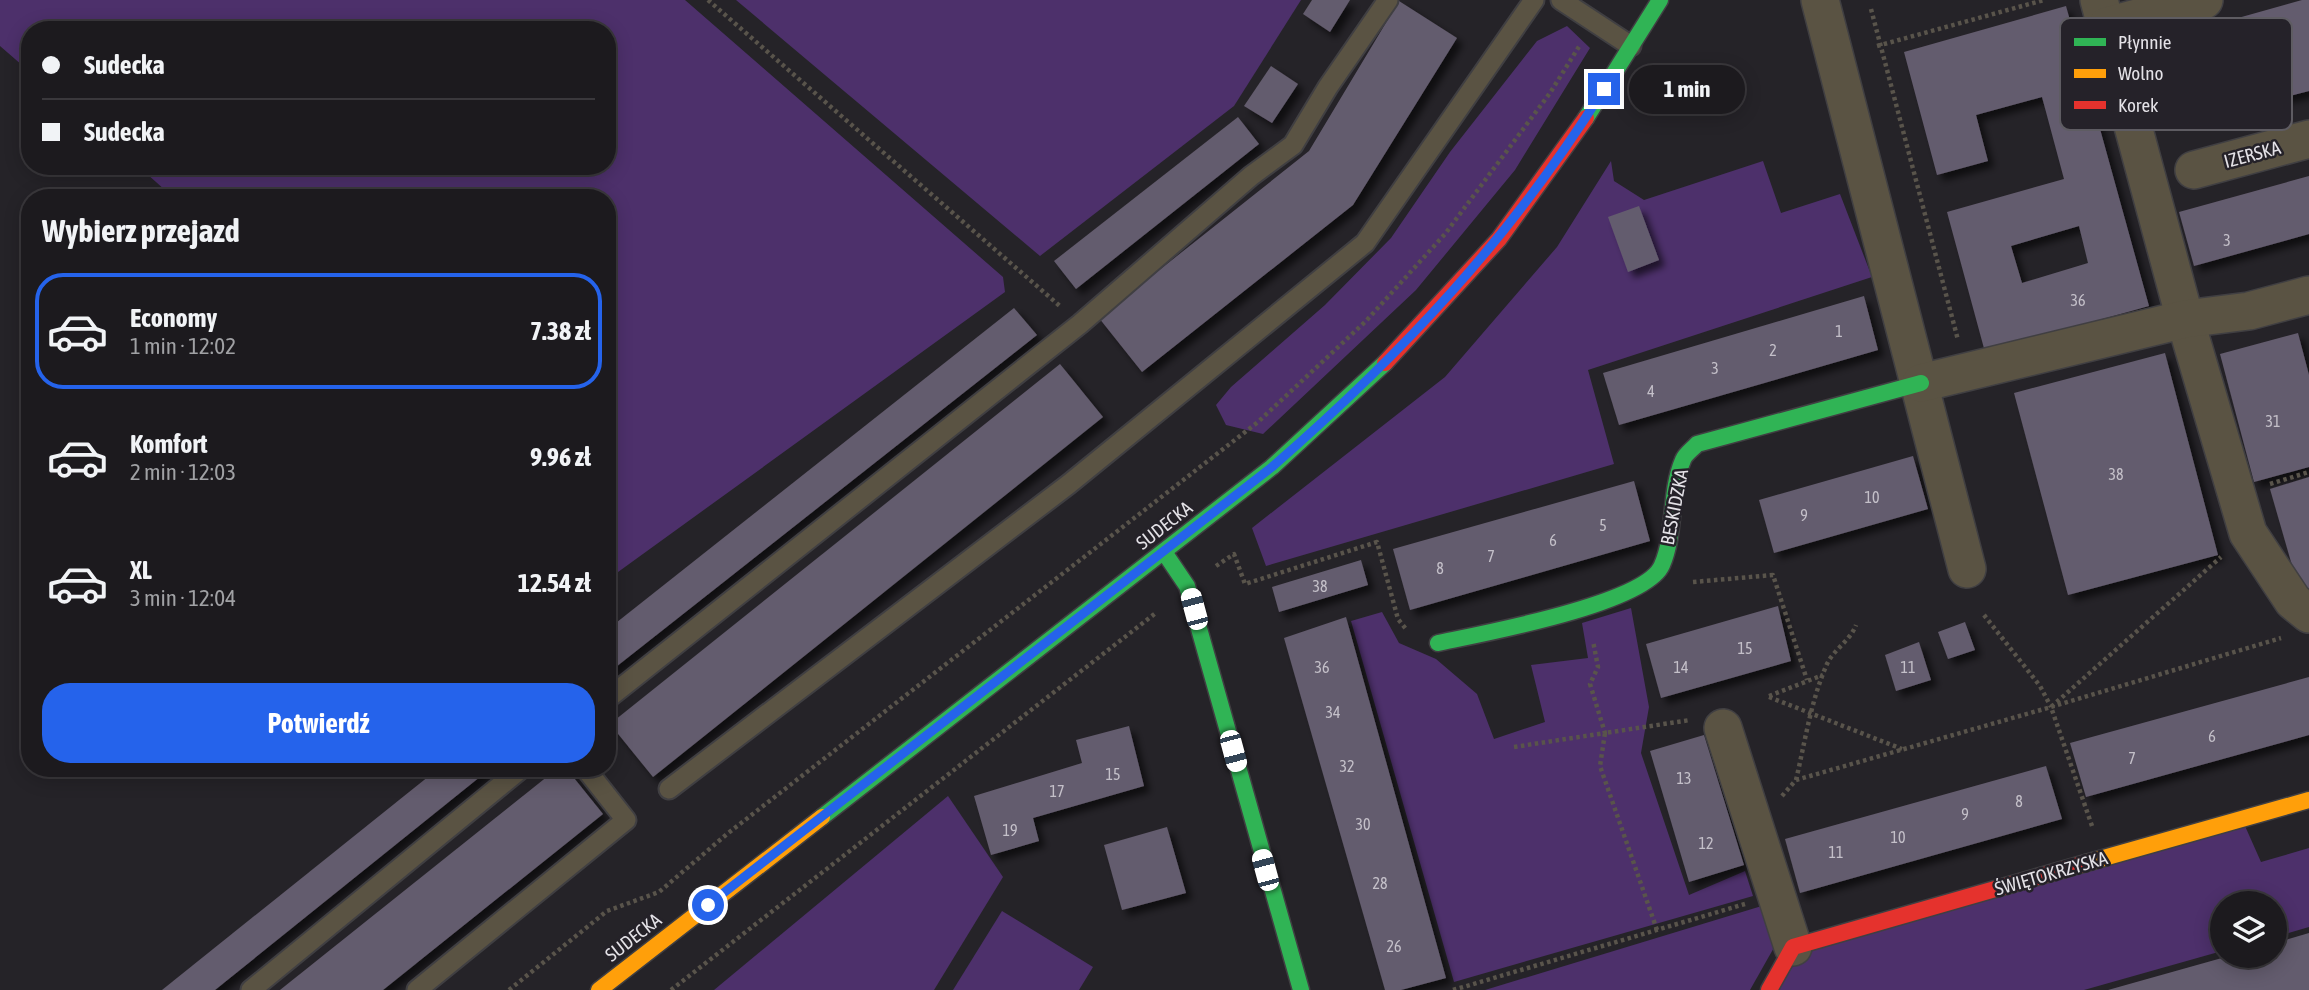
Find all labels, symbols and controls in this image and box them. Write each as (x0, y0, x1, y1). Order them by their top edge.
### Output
legend (2060, 18, 2292, 130)
text: Płynnie (2118, 31, 2171, 53)
text: Sudecka (84, 50, 165, 80)
text: Wolno (2118, 62, 2163, 84)
callout: 1 min (1628, 64, 1744, 114)
route end (1588, 73, 1620, 105)
text: 1 min (1664, 76, 1710, 102)
text: Korek (2118, 94, 2159, 116)
text: Sudecka (84, 117, 165, 147)
street label: IZERSKA (2221, 136, 2283, 172)
text: Wybierz przejazd (42, 212, 240, 249)
house number: 3 (2223, 231, 2231, 249)
house number: 36 (2070, 291, 2086, 309)
icon: car (46, 300, 109, 363)
text: Economy (130, 303, 217, 333)
text: 7.38 zł (530, 316, 591, 346)
house number: 1 (1835, 322, 1843, 340)
text: 1 min · 12:02 (130, 333, 236, 359)
house number: 2 (1769, 341, 1777, 359)
house number: 3 (1711, 359, 1719, 377)
house number: 4 (1647, 382, 1655, 400)
house number: 31 (2265, 412, 2281, 430)
icon: car (46, 426, 109, 489)
text: Komfort (130, 429, 207, 459)
text: 9.96 zł (530, 442, 591, 472)
text: 2 min · 12:03 (130, 459, 236, 485)
house number: 38 (2108, 465, 2124, 483)
street label: BESKIDZKA (1656, 467, 1692, 547)
house number: 10 (1864, 488, 1880, 506)
street label: SUDECKA (1132, 496, 1197, 554)
house number: 9 (1800, 506, 1808, 524)
house number: 5 (1599, 516, 1607, 534)
house number: 6 (1549, 531, 1557, 549)
house number: 7 (1487, 547, 1495, 565)
icon: car (46, 552, 109, 615)
text: XL (130, 555, 152, 585)
house number: 8 (1436, 559, 1444, 577)
text: 12.54 zł (518, 568, 591, 598)
house number: 38 (1312, 577, 1328, 595)
text: 3 min · 12:04 (130, 585, 236, 611)
car (1179, 586, 1210, 632)
house number: 15 (1737, 639, 1753, 657)
house number: 36 (1314, 658, 1330, 676)
house number: 14 (1673, 658, 1689, 676)
house number: 11 (1900, 658, 1916, 676)
button: Potwierdź (42, 683, 595, 763)
house number: 34 (1325, 703, 1341, 721)
house number: 6 (2208, 727, 2216, 745)
car (1218, 728, 1249, 774)
house number: 7 (2128, 749, 2136, 767)
house number: 32 (1339, 757, 1355, 775)
house number: 15 (1105, 765, 1121, 783)
house number: 13 (1676, 769, 1692, 787)
house number: 17 (1049, 782, 1065, 800)
house number: 8 (2015, 792, 2023, 810)
house number: 9 (1961, 805, 1969, 823)
house number: 30 (1355, 815, 1371, 833)
house number: 19 (1002, 821, 1018, 839)
house number: 10 (1890, 828, 1906, 846)
house number: 12 (1698, 834, 1714, 852)
house number: 11 (1828, 843, 1844, 861)
street label: ŚWIĘTOKRZYSKA (1992, 846, 2111, 900)
car (1250, 847, 1281, 893)
house number: 28 (1372, 874, 1388, 892)
route start (692, 889, 724, 921)
map controls (2210, 891, 2287, 968)
button: layers (2210, 891, 2287, 968)
street label: SUDECKA (601, 908, 666, 966)
house number: 26 (1386, 937, 1402, 955)

